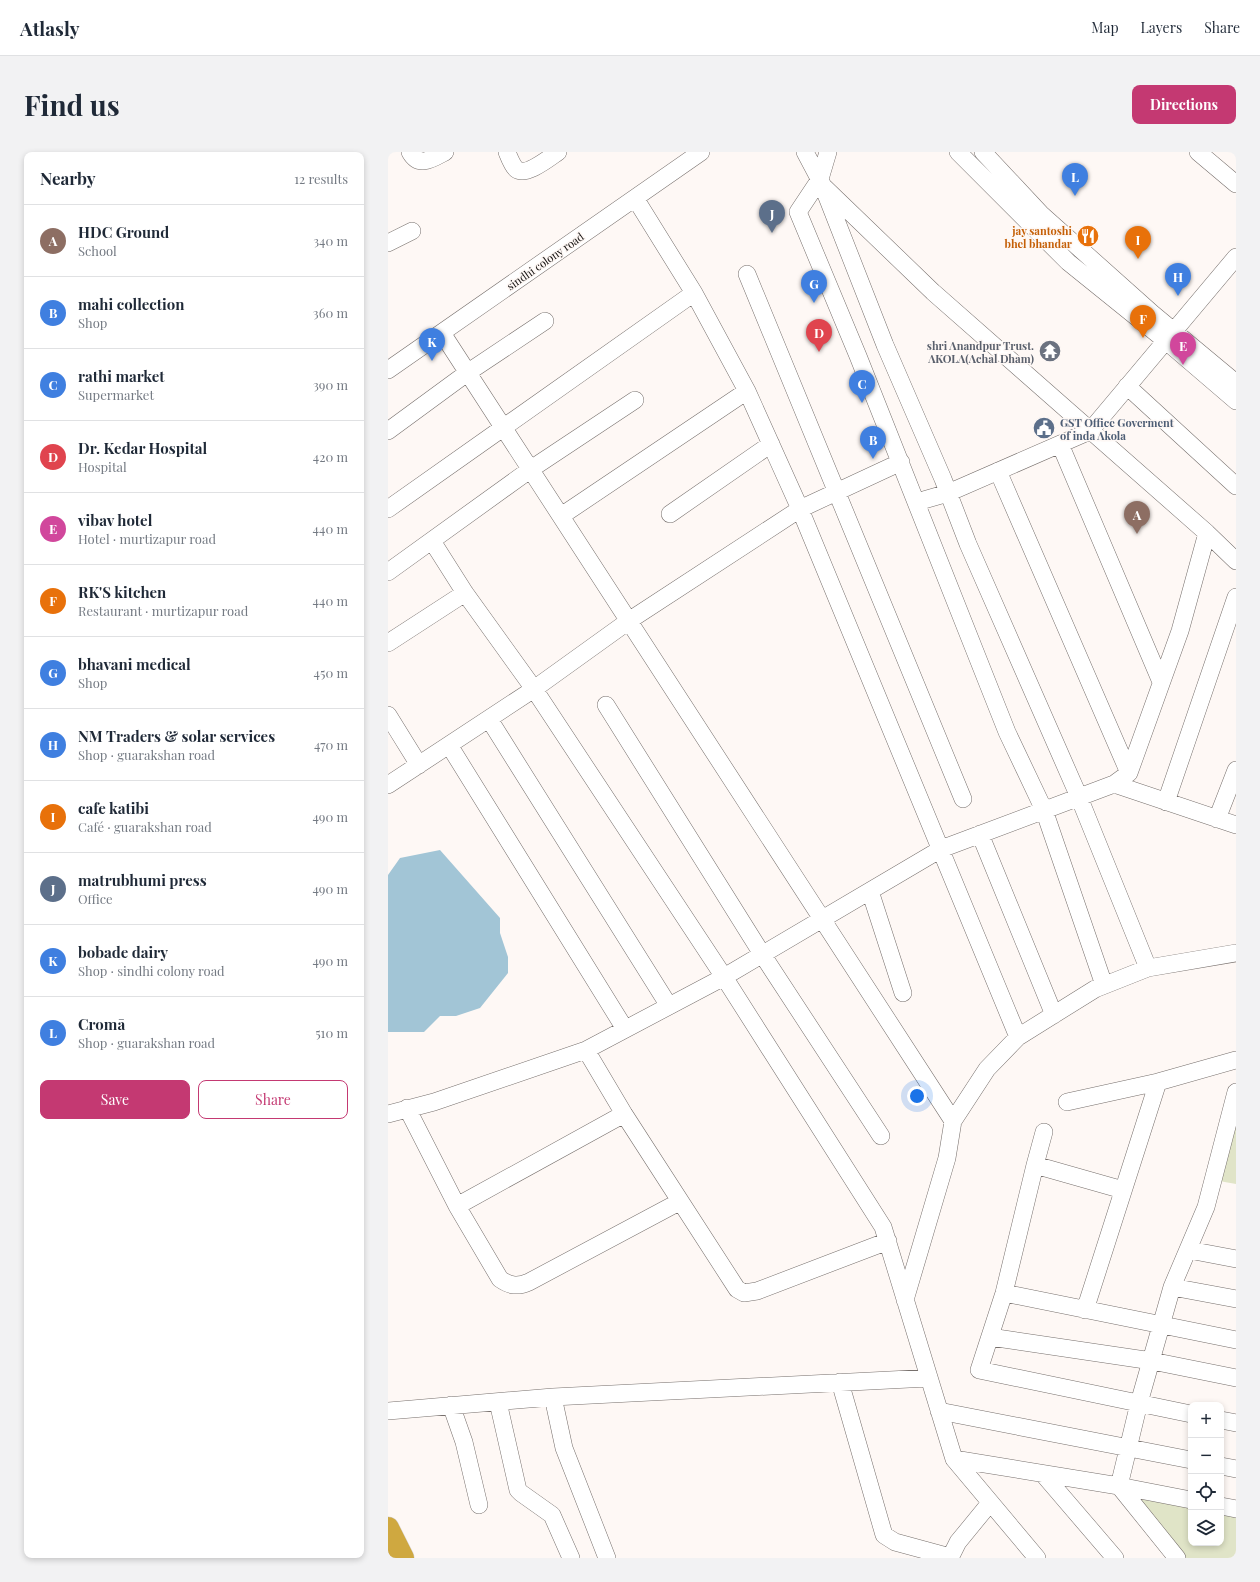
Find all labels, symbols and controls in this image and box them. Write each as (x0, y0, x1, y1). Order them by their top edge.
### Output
text: Atlasly (20, 15, 80, 41)
text: Map (1091, 18, 1119, 37)
text: Layers (1141, 18, 1182, 37)
text: Share (1204, 18, 1240, 37)
button: Directions (1132, 85, 1236, 124)
text: Find us (24, 86, 120, 123)
pin: L (1062, 163, 1088, 196)
text: Nearby (40, 167, 95, 189)
text: 12 results (294, 170, 348, 187)
pin: J (759, 200, 785, 233)
text: HDC Ground (78, 222, 169, 242)
place label: jay santoshi bhel bhandar (1005, 223, 1073, 251)
restaurant icon: jay santoshi bhel bhandar (1075, 223, 1101, 249)
pin: I (1125, 226, 1151, 259)
street label: sindhi colony road (503, 228, 587, 293)
text: A (49, 232, 57, 249)
text: 340 m (313, 232, 348, 249)
text: School (78, 242, 117, 259)
pin: H (1165, 263, 1191, 296)
pin: G (801, 270, 827, 303)
text: mahi collection (78, 294, 184, 314)
text: B (49, 304, 57, 321)
text: 360 m (313, 304, 348, 321)
pin: F (1130, 305, 1156, 338)
text: Shop (78, 314, 107, 331)
pin: D (806, 319, 832, 352)
pin: K (419, 328, 445, 361)
pin: E (1170, 332, 1196, 365)
place label: shri Anandpur Trust. AKOLA(Achal Dham) (927, 338, 1034, 366)
temple icon: shri Anandpur Trust. AKOLA(Achal Dham) (1037, 338, 1063, 364)
text: rathi market (78, 366, 165, 386)
pin: C (849, 370, 875, 403)
text: C (48, 376, 58, 393)
text: 390 m (313, 376, 348, 393)
text: Supermarket (78, 386, 154, 403)
public building icon: GST Office Goverment of inda Akola (1031, 415, 1057, 441)
place label: GST Office Goverment of inda Akola (1060, 415, 1174, 443)
pin: B (860, 426, 886, 459)
text: Dr. Kedar Hospital (78, 438, 207, 458)
text: D (48, 448, 58, 465)
text: 420 m (313, 448, 348, 465)
text: Hospital (78, 458, 127, 475)
pin: A (1124, 501, 1150, 534)
text: vibav hotel (78, 510, 152, 530)
text: E (49, 520, 57, 537)
text: 440 m (313, 520, 348, 537)
text: Hotel · murtizapur road (78, 530, 216, 547)
text: RK'S kitchen (78, 582, 166, 602)
text: F (49, 592, 57, 609)
text: 440 m (313, 592, 348, 609)
text: Restaurant · murtizapur road (78, 602, 248, 619)
text: bhavani medical (78, 654, 191, 674)
text: G (48, 664, 58, 681)
text: 450 m (314, 664, 348, 681)
text: Shop (78, 674, 107, 691)
text: NM Traders & solar services (78, 726, 275, 746)
text: H (48, 736, 58, 753)
text: 470 m (314, 736, 348, 753)
text: Shop · guarakshan road (78, 746, 215, 763)
text: cafe katibi (78, 798, 149, 818)
text: I (51, 808, 55, 825)
text: 490 m (312, 808, 348, 825)
text: Café · guarakshan road (78, 818, 212, 835)
text: matrubhumi press (78, 870, 207, 890)
text: J (51, 880, 55, 897)
text: 490 m (312, 880, 348, 897)
text: Office (78, 890, 113, 907)
text: bobade dairy (78, 942, 168, 962)
text: K (48, 952, 58, 969)
text: 490 m (312, 952, 348, 969)
text: Shop · sindhi colony road (78, 962, 225, 979)
text: Cromā (78, 1014, 125, 1034)
text: L (49, 1024, 57, 1041)
text: 510 m (315, 1024, 348, 1041)
text: Shop · guarakshan road (78, 1034, 215, 1051)
button: Save (40, 1080, 190, 1119)
button: Share (198, 1080, 348, 1119)
your location (907, 1086, 927, 1106)
map controls (1188, 1402, 1224, 1546)
button: + (1188, 1402, 1224, 1438)
button: − (1188, 1438, 1224, 1474)
button: locate (1188, 1474, 1224, 1510)
button: layers (1188, 1510, 1224, 1546)

